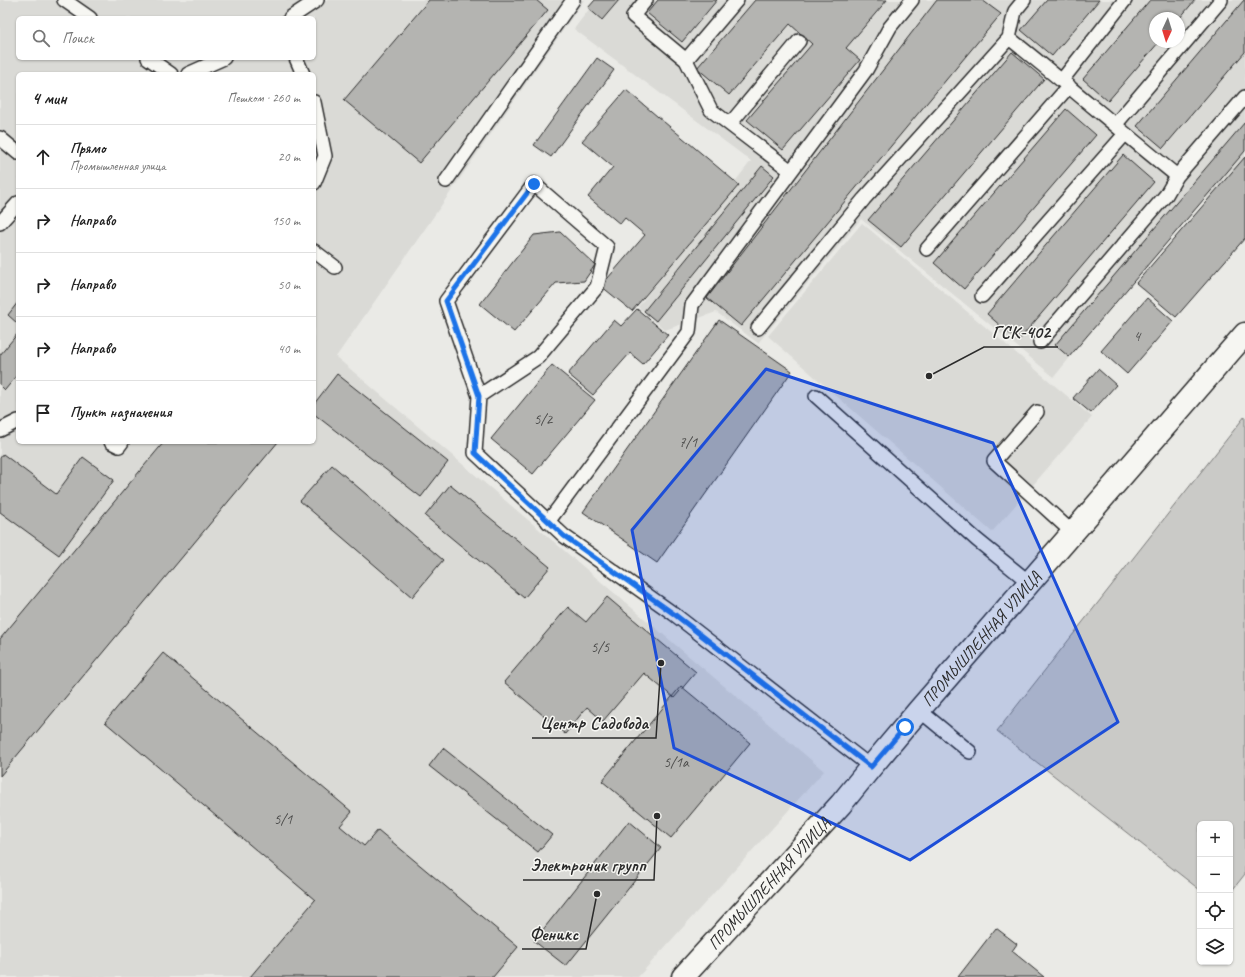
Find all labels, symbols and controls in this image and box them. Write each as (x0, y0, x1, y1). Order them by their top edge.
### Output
north arrow (1149, 12, 1185, 48)
search box (16, 16, 316, 60)
icon: search (30, 27, 52, 49)
text: Поиск (62, 29, 94, 48)
text: 4 мин (32, 88, 67, 109)
text: Пешком · 260 m (227, 90, 300, 106)
text: Прямо (70, 139, 106, 158)
icon: ahead (32, 146, 54, 168)
text: 20 m (278, 149, 300, 165)
text: Промышленная улица (70, 158, 166, 174)
route end (525, 175, 543, 193)
icon: right (32, 210, 54, 232)
text: Направо (70, 211, 116, 230)
text: 150 m (272, 213, 300, 229)
icon: right (32, 274, 54, 296)
text: Направо (70, 275, 116, 294)
text: 50 m (278, 277, 300, 293)
callout: ГСК-402 (984, 317, 1058, 347)
text: ГСК-402 (992, 321, 1052, 343)
house number: 4 (1134, 327, 1142, 346)
icon: right (32, 338, 54, 360)
text: Направо (70, 339, 116, 358)
text: 40 m (278, 341, 300, 357)
icon: arrive (32, 402, 54, 424)
text: Пункт назначения (70, 403, 172, 422)
house number: 5/2 (534, 410, 553, 429)
house number: 7/1 (679, 433, 698, 452)
street label: ПРОМЫШЛЕННАЯ УЛИЦА (917, 567, 1046, 711)
house number: 5/5 (591, 638, 610, 657)
callout: Центр Садовода (532, 708, 656, 738)
text: Центр Садовода (540, 712, 649, 734)
route start (896, 718, 914, 736)
house number: 5/1а (663, 753, 690, 772)
house number: 5/1 (274, 810, 293, 829)
street label: ПРОМЫШЛЕННАЯ УЛИЦА (703, 813, 835, 954)
map controls (1197, 821, 1233, 965)
button: + (1197, 821, 1233, 857)
callout: Электроник групп (523, 850, 654, 880)
text: Электроник групп (530, 854, 647, 876)
button: − (1197, 857, 1233, 893)
button: locate (1197, 893, 1233, 929)
callout: Феникс (522, 919, 586, 949)
text: Феникс (530, 923, 579, 945)
button: layers (1197, 929, 1233, 965)

